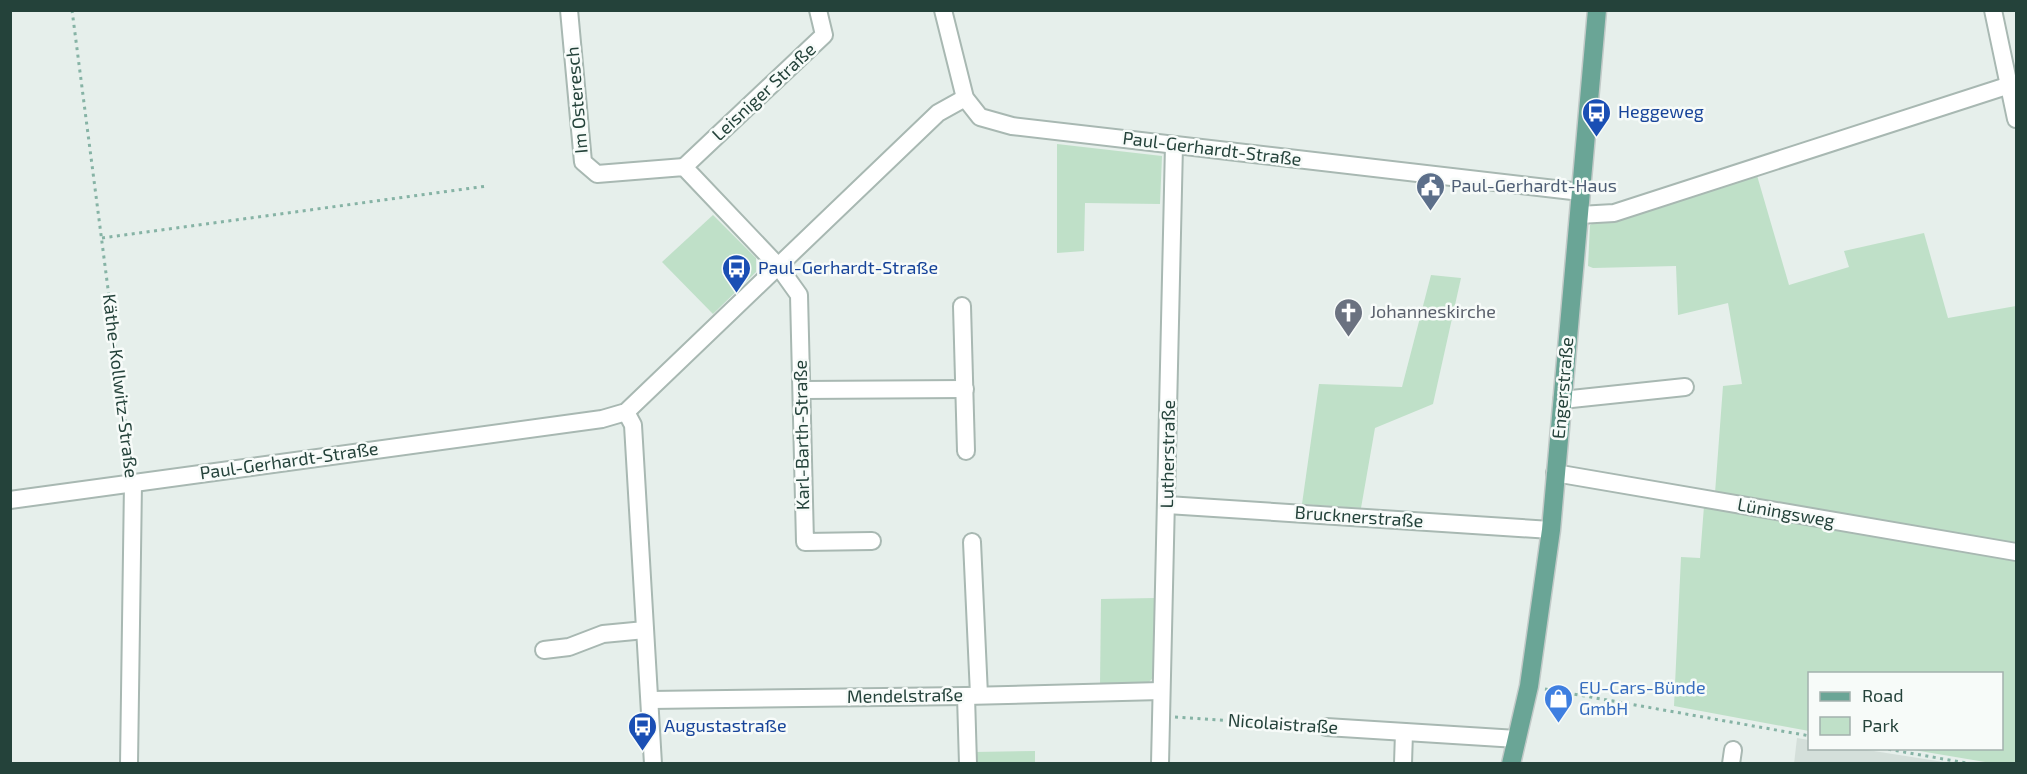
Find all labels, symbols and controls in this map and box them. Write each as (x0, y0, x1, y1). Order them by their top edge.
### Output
street label: Leisniger Straße (707, 38, 820, 145)
street label: Im Osteresch (560, 46, 592, 154)
bus stop icon: Heggeweg (1581, 96, 1613, 138)
place label: Heggeweg (1618, 100, 1704, 122)
street label: Paul-Gerhardt-Straße (1121, 126, 1303, 170)
public building icon: Paul-Gerhardt-Haus (1414, 170, 1446, 212)
place label: Paul-Gerhardt-Haus (1451, 174, 1617, 196)
bus stop icon: Paul-Gerhardt-Straße (721, 252, 753, 294)
place label: Paul-Gerhardt-Straße (758, 256, 938, 278)
street label: Käthe-Kollwitz-Straße (99, 293, 143, 479)
church icon: Johanneskirche (1333, 296, 1365, 338)
place label: Johanneskirche (1370, 300, 1496, 322)
street label: Engerstraße (1547, 336, 1577, 440)
street label: Karl-Barth-Straße (789, 360, 813, 510)
street label: Lutherstraße (1155, 399, 1179, 508)
street label: Paul-Gerhardt-Straße (198, 437, 380, 483)
street label: Lüningsweg (1736, 493, 1837, 531)
street label: Brucknerstraße (1294, 501, 1424, 531)
legend (1808, 672, 2003, 750)
place label: EU-Cars-Bünde GmbH (1579, 676, 1706, 719)
shop icon: EU-Cars-Bünde GmbH (1542, 682, 1574, 724)
street label: Mendelstraße (847, 683, 963, 707)
text: Road (1862, 684, 1903, 706)
street label: Nicolaistraße (1227, 708, 1339, 738)
bus stop icon: Augustastraße (627, 710, 659, 752)
place label: Augustastraße (664, 714, 787, 736)
text: Park (1862, 714, 1899, 736)

